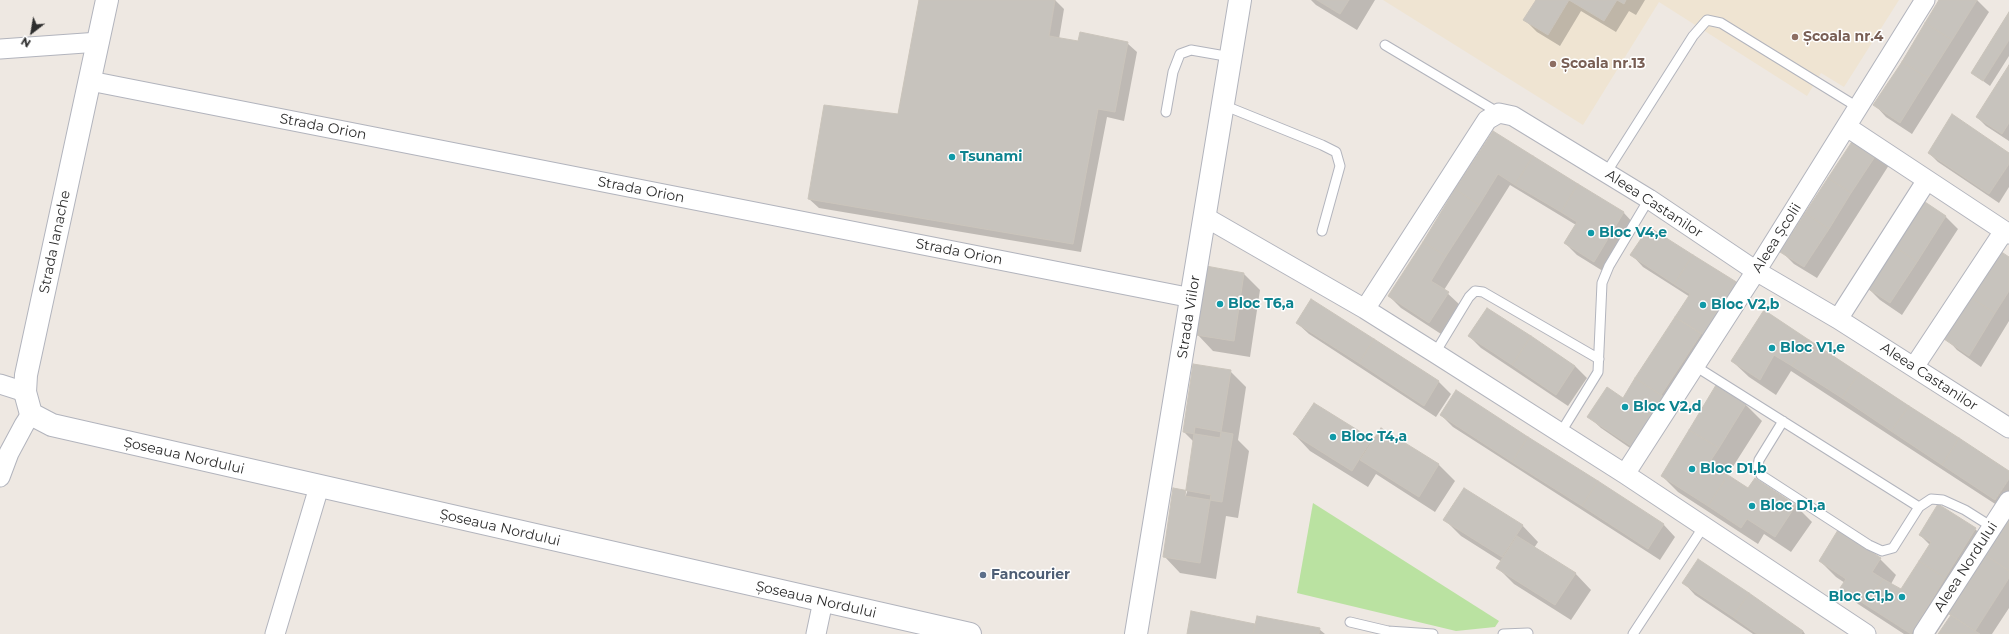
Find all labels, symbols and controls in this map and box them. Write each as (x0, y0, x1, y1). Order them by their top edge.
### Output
north arrow (12, 12, 52, 52)
place label: Școala nr.4 (1803, 29, 1883, 45)
marker: Școala nr.4 (1790, 32, 1800, 42)
text: N (18, 34, 33, 51)
place label: Școala nr.13 (1561, 56, 1645, 72)
marker: Școala nr.13 (1548, 59, 1558, 69)
street label: Strada Orion (278, 110, 368, 144)
place label: Tsunami (960, 149, 1022, 165)
marker: Tsunami (947, 152, 957, 162)
street label: Aleea Castanilor (1602, 166, 1706, 242)
street label: Strada Orion (596, 173, 686, 207)
street label: Strada Ianache (36, 189, 74, 295)
street label: Aleea Școlii (1749, 200, 1805, 276)
place label: Bloc V4,e (1599, 225, 1667, 241)
marker: Bloc V4,e (1586, 228, 1596, 238)
street label: Strada Orion (914, 235, 1004, 269)
street label: Strada Viilor (1174, 274, 1204, 360)
place label: Bloc T6,a (1228, 296, 1294, 312)
place label: Bloc V2,b (1711, 297, 1780, 313)
marker: Bloc T6,a (1215, 299, 1225, 309)
marker: Bloc V2,b (1698, 300, 1708, 310)
street label: Aleea Castanilor (1877, 339, 1981, 415)
place label: Bloc V1,e (1780, 340, 1845, 356)
marker: Bloc V1,e (1767, 343, 1777, 353)
place label: Bloc V2,d (1633, 399, 1701, 415)
marker: Bloc V2,d (1620, 402, 1630, 412)
place label: Bloc T4,a (1341, 429, 1407, 445)
marker: Bloc T4,a (1328, 432, 1338, 442)
street label: Șoseaua Nordului (122, 434, 246, 478)
place label: Bloc D1,b (1700, 461, 1767, 477)
marker: Bloc D1,b (1687, 464, 1697, 474)
place label: Bloc D1,a (1760, 498, 1826, 514)
marker: Bloc D1,a (1747, 501, 1757, 511)
street label: Șoseaua Nordului (438, 506, 562, 550)
street label: Aleea Nordului (1931, 519, 2001, 615)
place label: Fancourier (991, 567, 1070, 583)
marker: Fancourier (978, 570, 988, 580)
street label: Șoseaua Nordului (754, 578, 878, 622)
place label: Bloc C1,b (1829, 589, 1894, 605)
marker: Bloc C1,b (1897, 592, 1907, 602)

